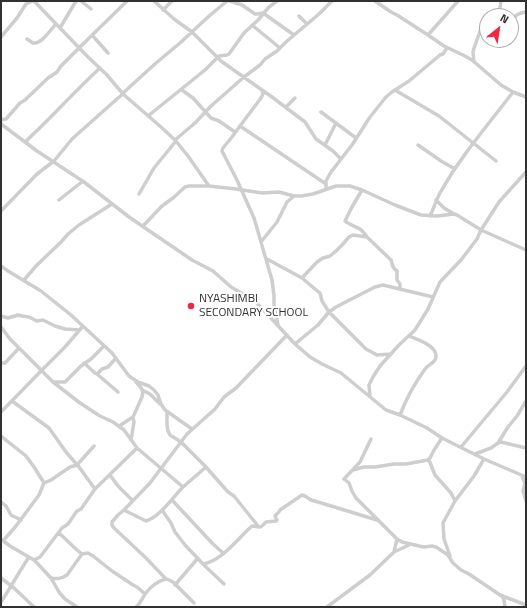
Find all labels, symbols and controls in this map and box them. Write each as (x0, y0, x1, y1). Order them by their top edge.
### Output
north arrow (479, 8, 519, 48)
text: N (497, 10, 512, 27)
place label: NYASHIMBI SECONDARY SCHOOL (199, 292, 308, 320)
marker: NYASHIMBI SECONDARY SCHOOL (186, 301, 196, 311)

